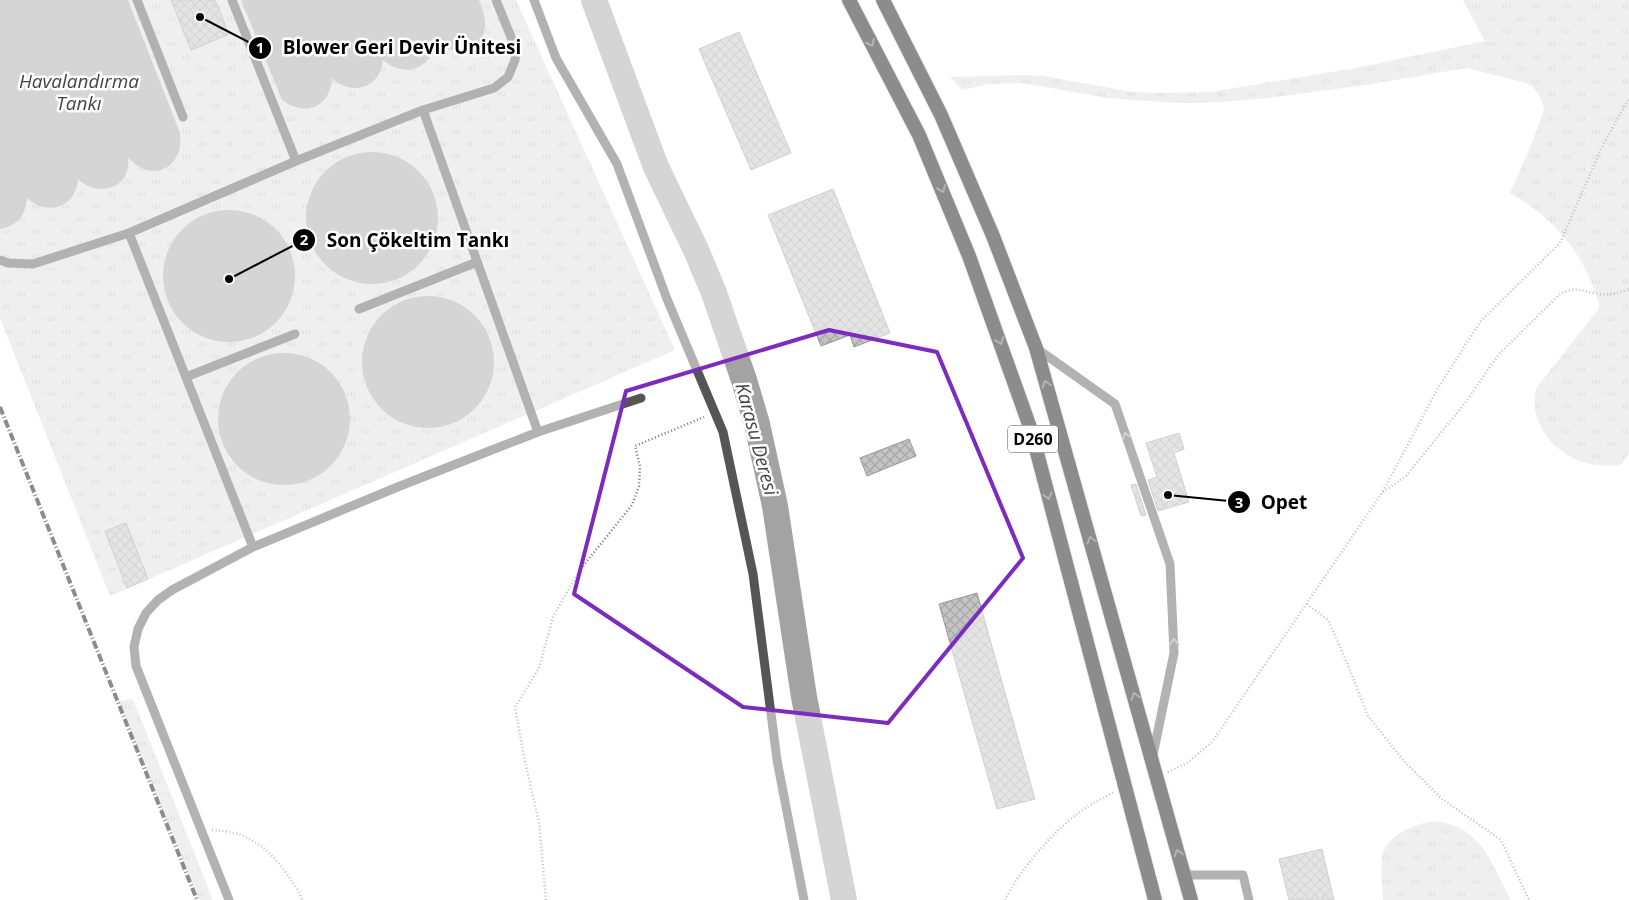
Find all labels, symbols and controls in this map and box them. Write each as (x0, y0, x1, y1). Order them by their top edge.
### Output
callout: Blower Geri Devir Ünitesi (248, 31, 531, 65)
text: Blower Geri Devir Ünitesi (283, 34, 521, 60)
text: 1 (256, 37, 264, 57)
one-way arrow (865, 38, 875, 47)
water label: Havalandırma Tankı (19, 68, 139, 116)
one-way arrow (936, 185, 946, 193)
callout: Son Çökeltim Tankı (291, 223, 519, 257)
text: Son Çökeltim Tankı (327, 227, 509, 253)
text: 2 (300, 229, 309, 249)
one-way arrow (994, 337, 1004, 345)
water label: Karasu Deresi (729, 380, 785, 499)
one-way arrow (1042, 380, 1052, 388)
road number: D260 (1008, 426, 1058, 452)
one-way arrow (1122, 432, 1132, 440)
callout: Opet (1226, 485, 1318, 519)
text: Opet (1261, 489, 1307, 515)
one-way arrow (1042, 492, 1053, 501)
text: 3 (1235, 492, 1243, 512)
one-way arrow (1086, 536, 1096, 545)
one-way arrow (1168, 637, 1179, 645)
one-way arrow (1130, 693, 1140, 701)
one-way arrow (1173, 849, 1184, 857)

